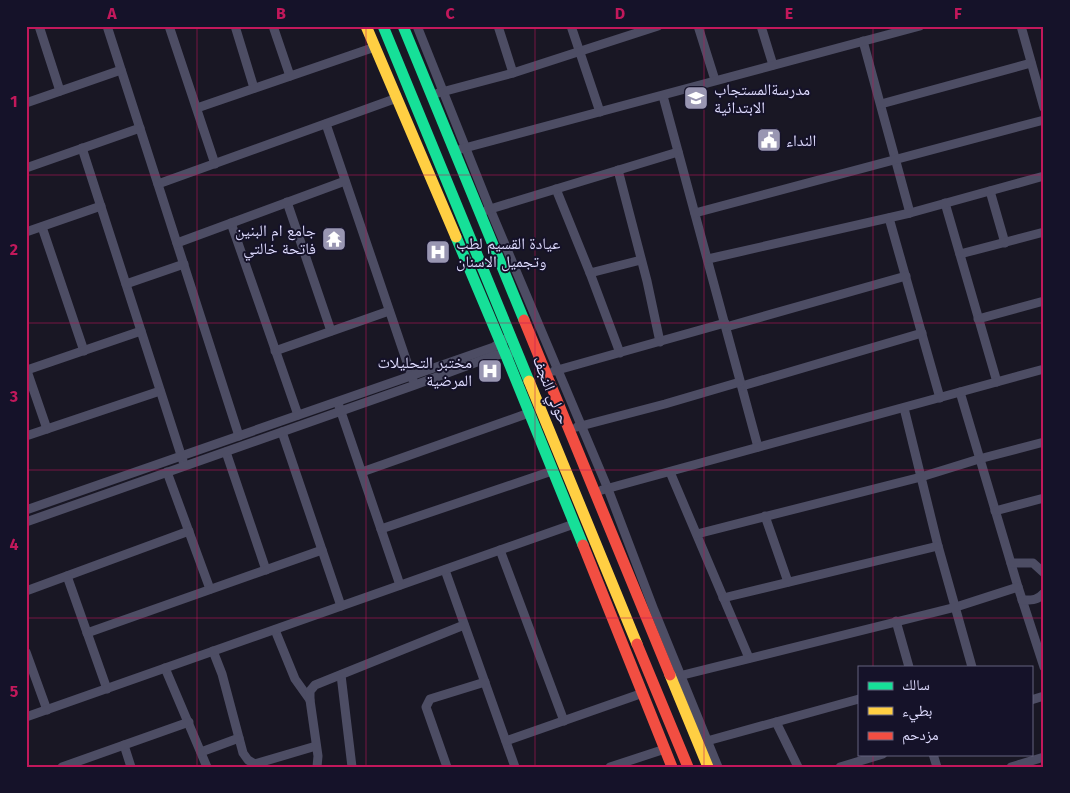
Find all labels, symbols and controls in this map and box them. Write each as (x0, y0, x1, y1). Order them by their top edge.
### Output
text: A (106, 4, 117, 23)
text: B (276, 4, 286, 23)
text: C (445, 4, 455, 23)
text: D (615, 4, 625, 23)
text: E (785, 4, 793, 23)
text: F (954, 4, 962, 23)
place label: مدرسةالمستجاب الابتدائية (714, 80, 810, 117)
school or university icon: مدرسةالمستجاب الابتدائية (683, 85, 709, 111)
text: 1 (10, 92, 18, 111)
public building icon: النداء (756, 127, 782, 153)
place label: النداء (786, 131, 816, 150)
place label: جامع ام البنين فاتحة خالتي (235, 221, 316, 261)
temple icon: جامع ام البنين فاتحة خالتي (321, 226, 347, 252)
place label: عيادة القسيم لطب وتجميل الاسنان (456, 234, 560, 272)
hospital icon: عيادة القسيم لطب وتجميل الاسنان (425, 239, 451, 265)
text: 2 (10, 240, 18, 259)
place label: مختبر التحليلات المرضية (378, 353, 472, 390)
street label: حولي النجف (526, 353, 573, 428)
hospital icon: مختبر التحليلات المرضية (477, 358, 503, 384)
text: 3 (9, 387, 18, 406)
text: 4 (9, 535, 19, 554)
legend (858, 666, 1032, 756)
text: سالك (902, 676, 930, 694)
text: 5 (10, 682, 19, 701)
text: بطيء (902, 702, 932, 723)
text: مزدحم (902, 726, 939, 745)

